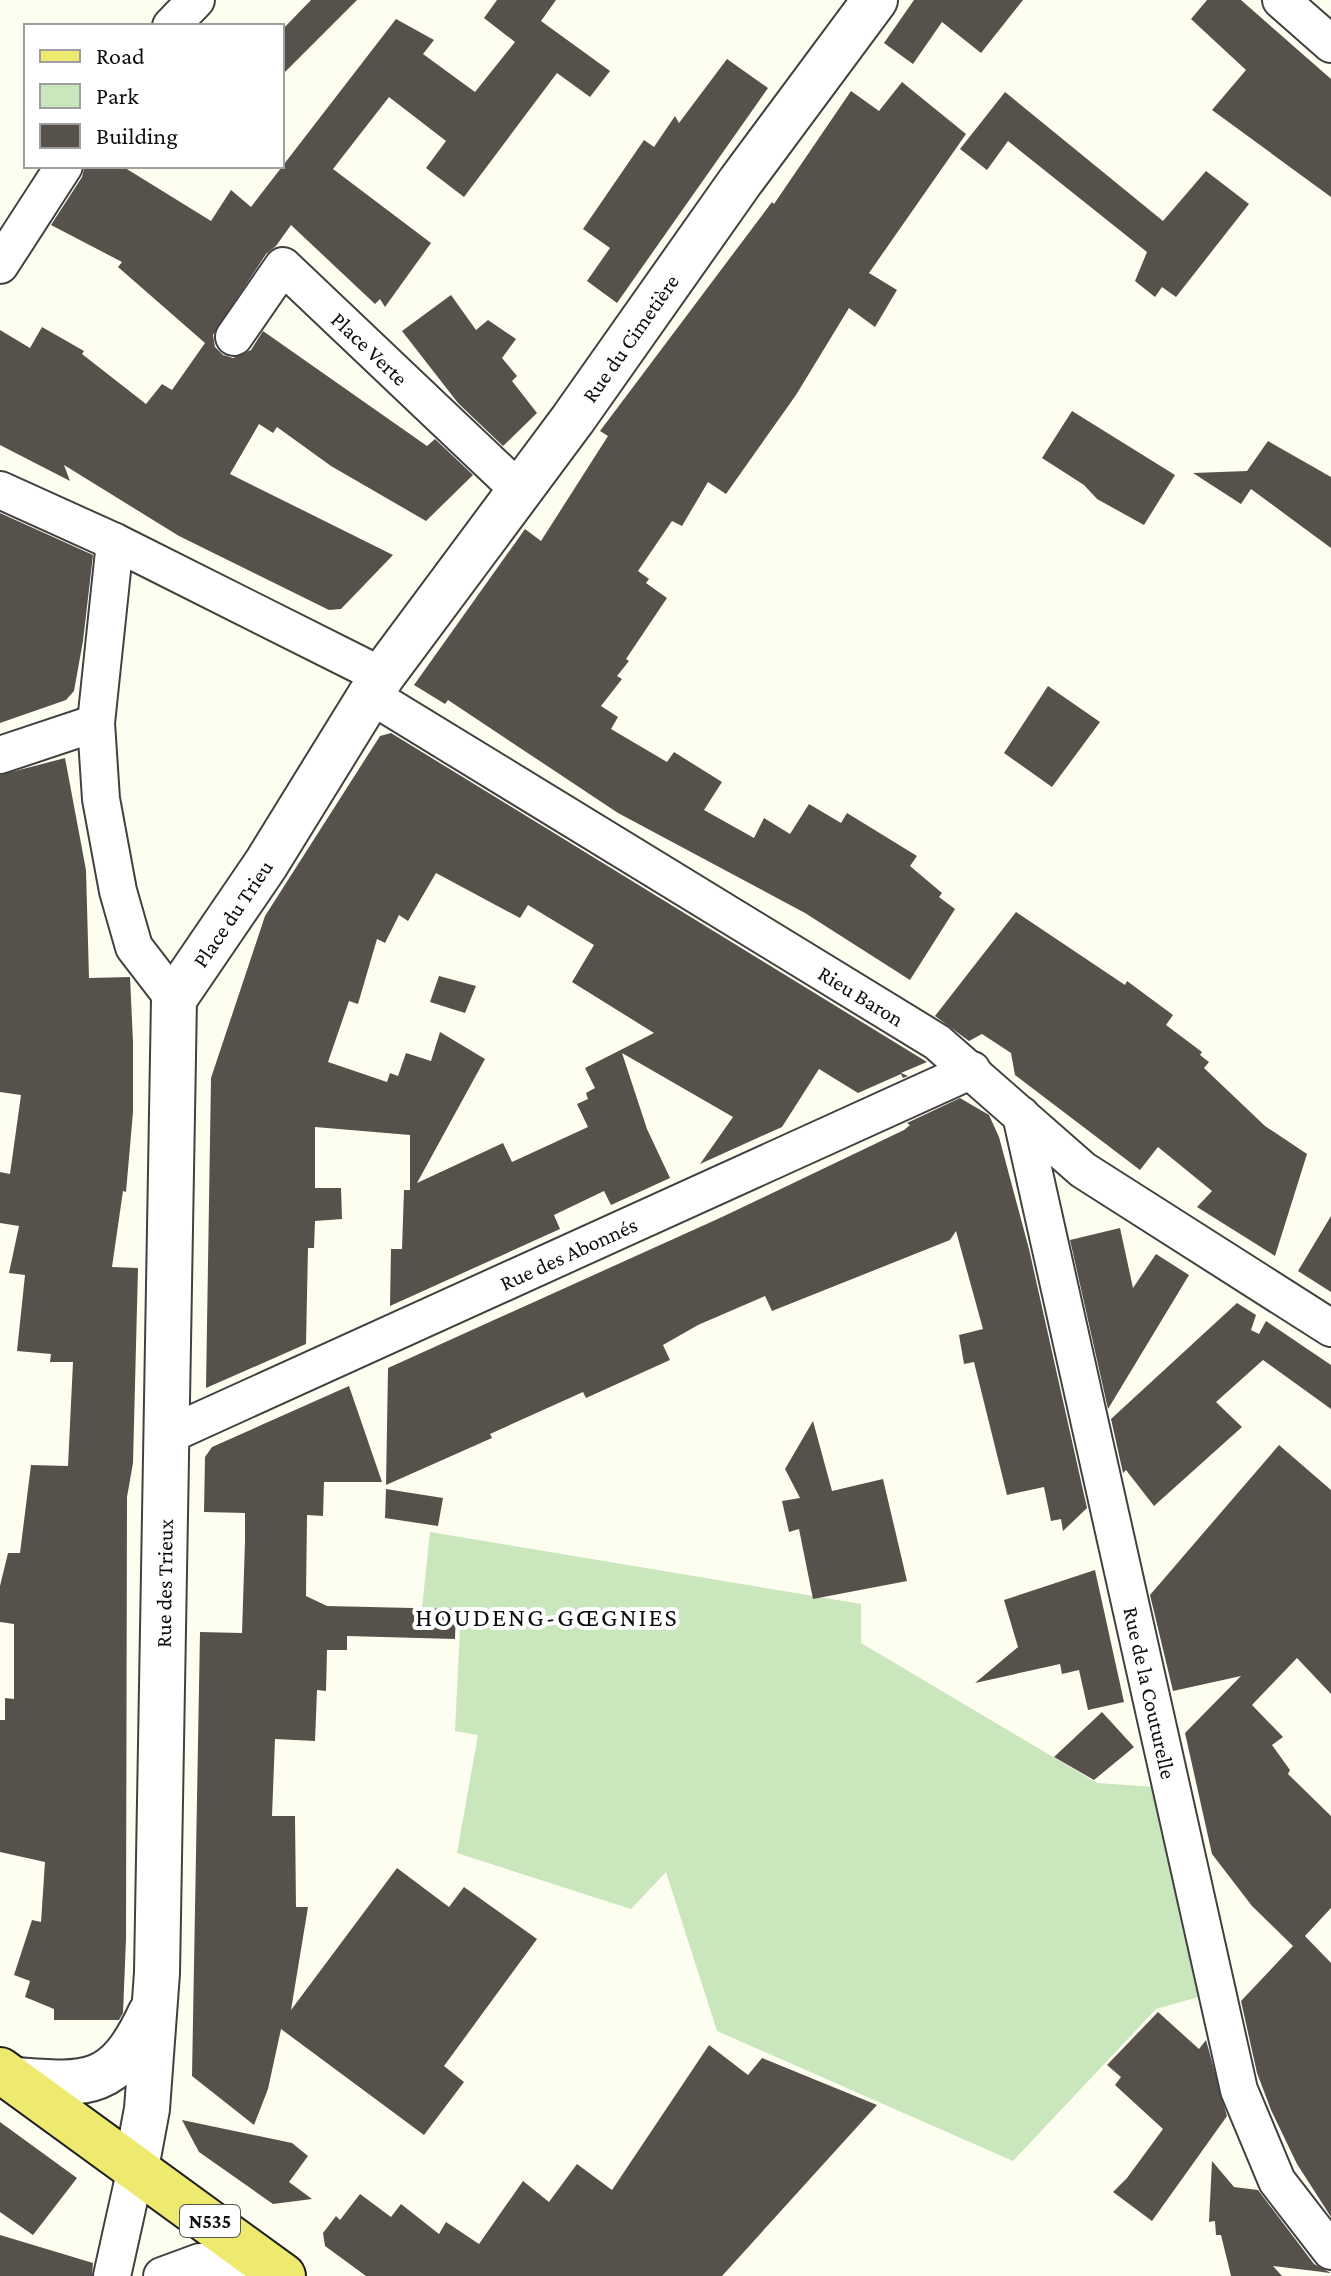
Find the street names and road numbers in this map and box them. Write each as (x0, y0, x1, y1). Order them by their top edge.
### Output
street label: Rue du Cimetière (576, 269, 684, 407)
street label: Place Verte (327, 306, 413, 390)
street label: Place du Trieu (187, 855, 278, 972)
street label: Rieu Baron (814, 960, 909, 1031)
street label: Rue des Abonnés (496, 1211, 641, 1295)
street label: Rue des Trieux (150, 1519, 177, 1648)
street label: Rue de la Couturelle (1119, 1604, 1182, 1781)
road number: N535 (180, 2205, 240, 2237)

